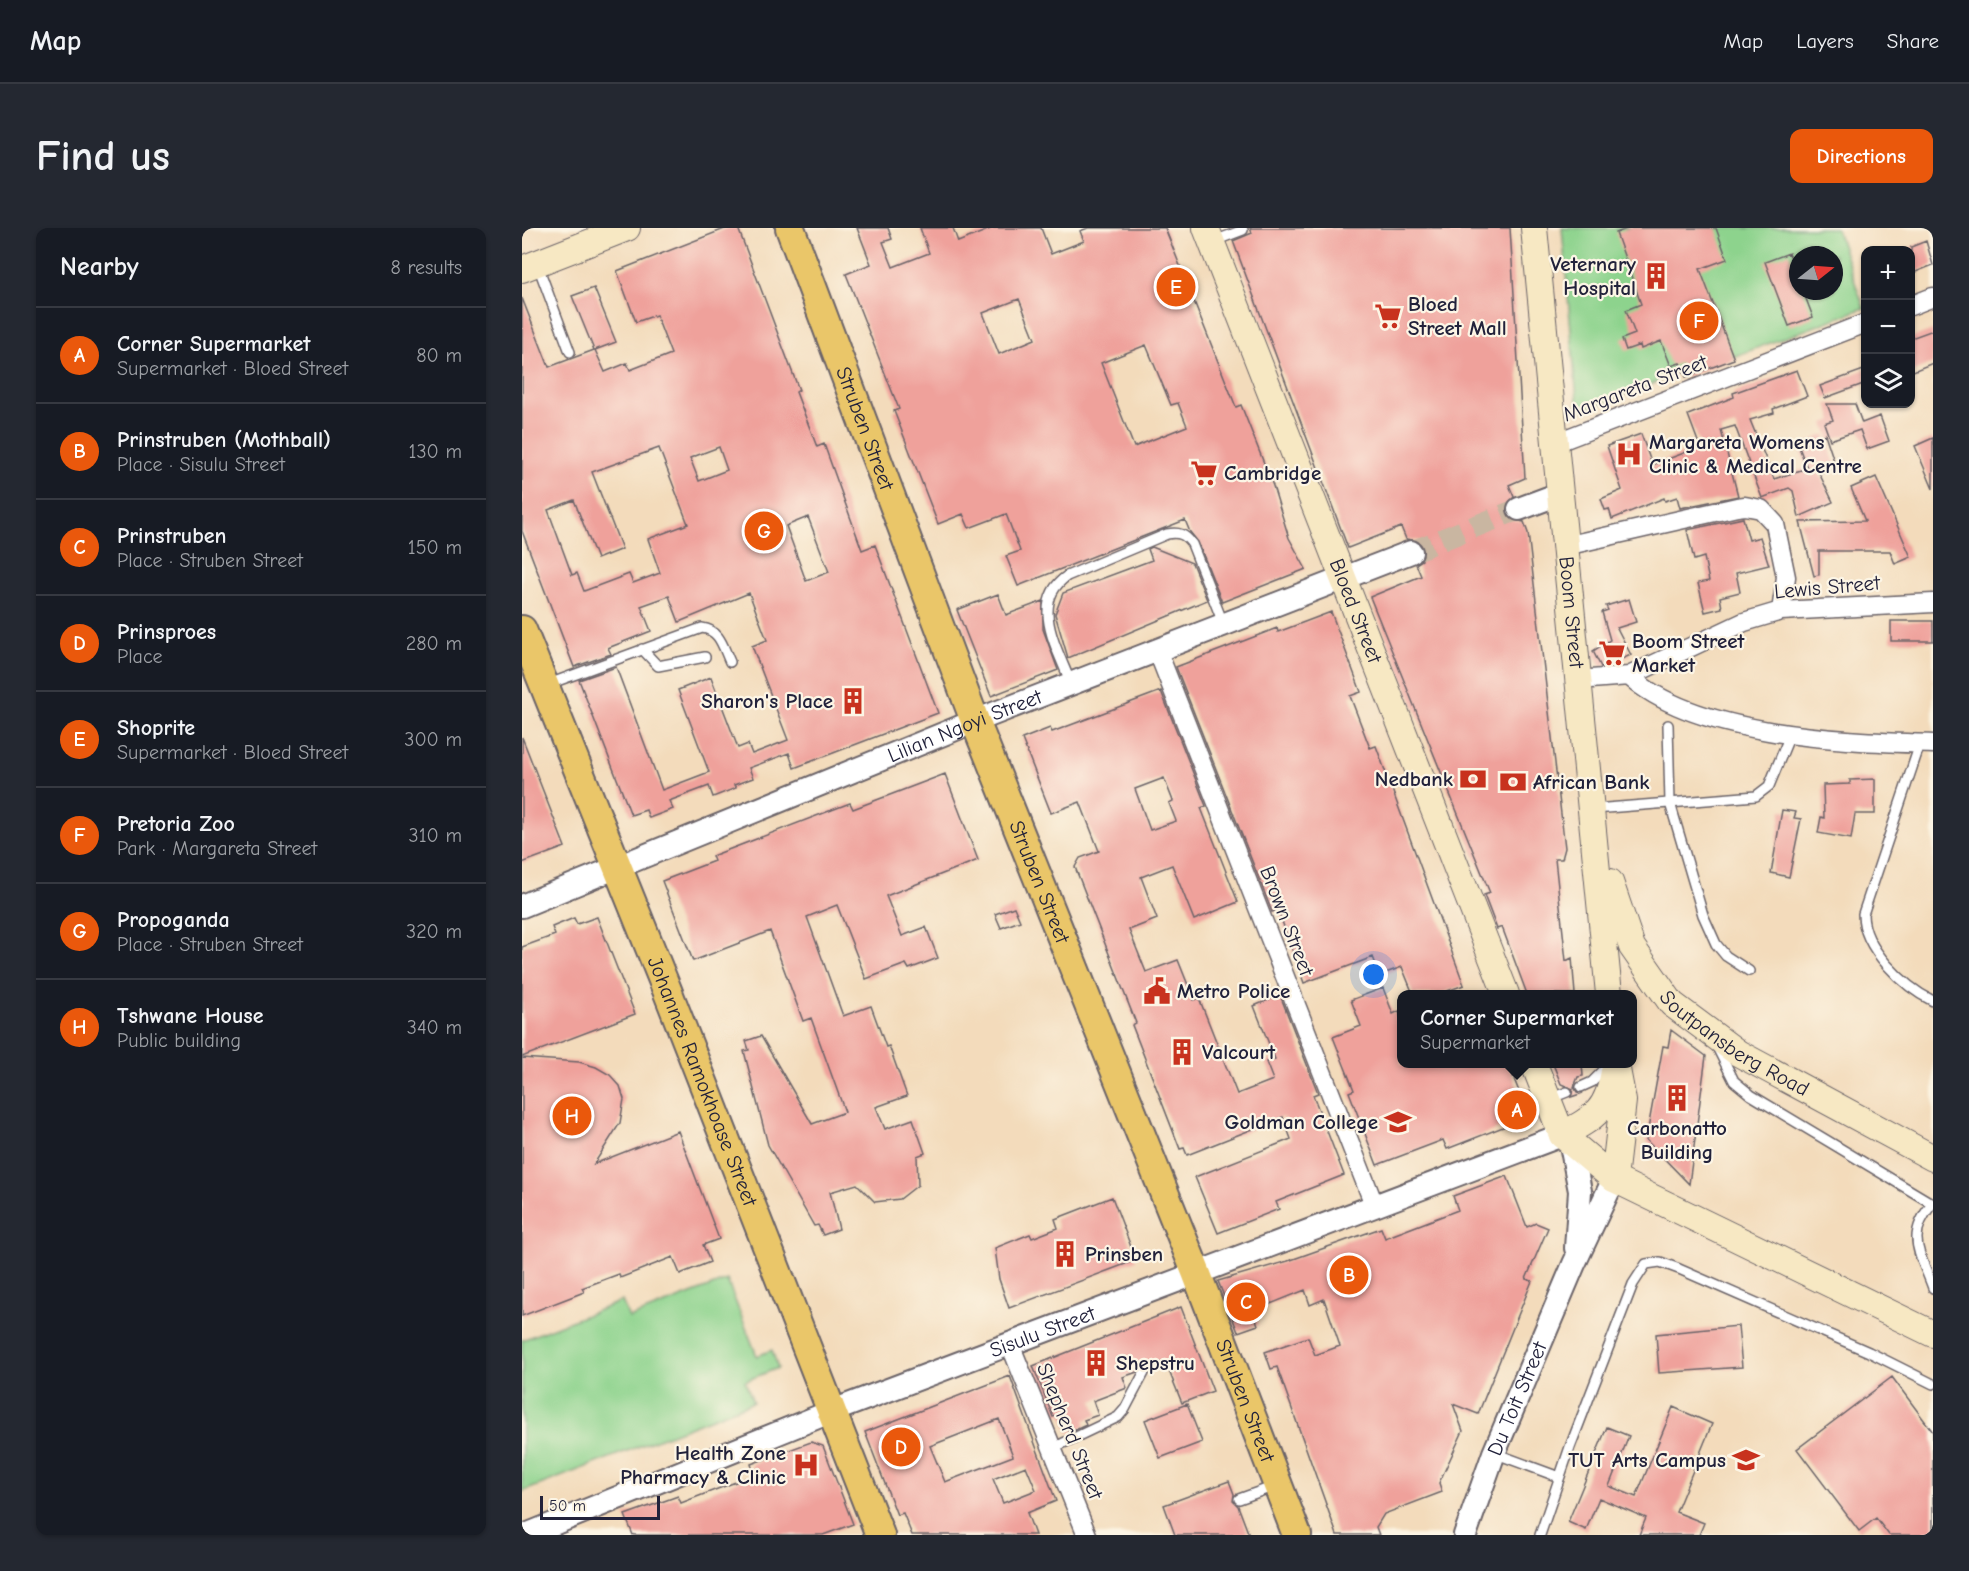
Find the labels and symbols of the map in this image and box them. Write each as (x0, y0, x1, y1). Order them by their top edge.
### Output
north arrow (1789, 246, 1843, 300)
place label: Veternary Hospital (1550, 252, 1636, 300)
building icon: Veternary Hospital (1641, 261, 1671, 291)
pin: E (1156, 264, 1196, 310)
place label: Bloed Street Mall (1408, 292, 1507, 340)
pin: F (1680, 298, 1718, 344)
supermarket icon: Bloed Street Mall (1373, 301, 1403, 331)
street label: Margareta Street (1560, 349, 1711, 427)
street label: Struben Street (831, 363, 900, 494)
place label: Margareta Womens Clinic & Medical Centre (1649, 430, 1862, 478)
hospital icon: Margareta Womens Clinic & Medical Centre (1614, 439, 1644, 469)
supermarket icon: Cambridge (1189, 458, 1219, 488)
place label: Cambridge (1224, 461, 1321, 485)
pin: G (744, 508, 784, 554)
street label: Bloed Street (1325, 555, 1387, 667)
street label: Boom Street (1554, 555, 1589, 670)
street label: Lewis Street (1773, 570, 1882, 604)
place label: Boom Street Market (1632, 629, 1746, 677)
supermarket icon: Boom Street Market (1597, 638, 1627, 668)
street label: Lilian Ngoyi Street (884, 684, 1046, 767)
building icon: Sharon's Place (838, 686, 868, 716)
place label: Sharon's Place (701, 689, 833, 713)
bank icon: Nedbank (1458, 764, 1488, 794)
place label: Nedbank (1375, 767, 1454, 791)
bank icon: African Bank (1498, 767, 1528, 797)
place label: African Bank (1533, 770, 1650, 794)
street label: Struben Street (1004, 817, 1075, 948)
street label: Brown Street (1255, 863, 1319, 980)
street label: Johannes Ramokhoase Street (643, 953, 763, 1210)
your location (1359, 960, 1388, 989)
public building icon: Metro Police (1142, 976, 1172, 1006)
place label: Metro Police (1177, 979, 1290, 1003)
street label: Soutpansberg Road (1654, 986, 1813, 1101)
building icon: Valcourt (1167, 1037, 1197, 1067)
place label: Valcourt (1202, 1040, 1276, 1064)
building icon: Carbonatto Building (1662, 1083, 1692, 1113)
pin: A (1498, 1088, 1536, 1132)
pin: H (553, 1094, 592, 1138)
school or university icon: Goldman College (1383, 1107, 1413, 1137)
place label: Goldman College (1225, 1110, 1378, 1134)
place label: Carbonatto Building (1627, 1116, 1727, 1164)
building icon: Prinsben (1050, 1239, 1080, 1269)
place label: Prinsben (1085, 1242, 1163, 1266)
pin: B (1330, 1252, 1368, 1298)
pin: C (1226, 1280, 1266, 1324)
street label: Sisulu Street (986, 1300, 1099, 1362)
street label: Struben Street (1211, 1336, 1280, 1466)
street label: Du Toit Street (1482, 1337, 1552, 1459)
building icon: Shepstru (1081, 1348, 1111, 1378)
place label: Shepstru (1116, 1351, 1195, 1375)
street label: Shepherd Street (1032, 1359, 1109, 1504)
pin: D (882, 1424, 920, 1470)
place label: Health Zone Pharmacy & Clinic (620, 1441, 786, 1489)
school or university icon: TUT Arts Campus (1731, 1445, 1761, 1475)
place label: TUT Arts Campus (1568, 1448, 1726, 1472)
hospital icon: Health Zone Pharmacy & Clinic (791, 1450, 821, 1480)
scale bar (540, 1493, 660, 1520)

